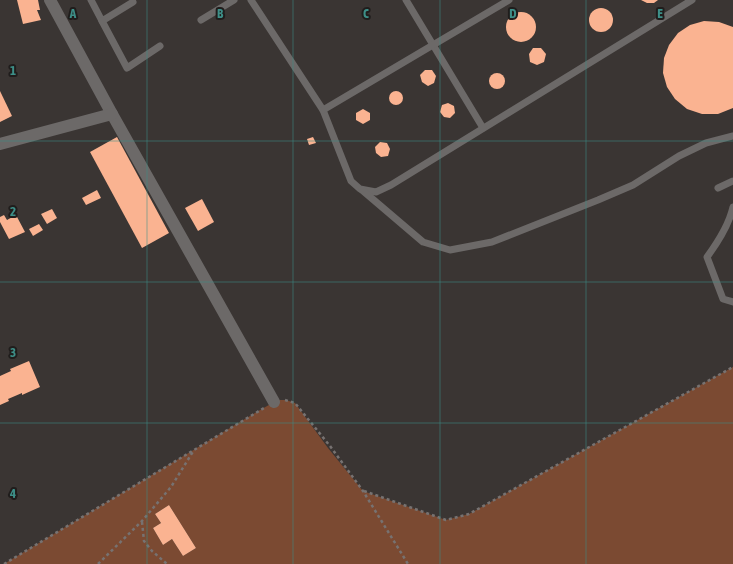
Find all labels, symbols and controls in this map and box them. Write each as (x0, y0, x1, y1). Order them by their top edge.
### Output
text: A (69, 6, 77, 21)
text: B (217, 6, 224, 21)
text: C (363, 6, 369, 21)
text: D (509, 6, 517, 21)
text: E (657, 6, 663, 21)
text: 1 (10, 63, 16, 78)
text: 2 (10, 204, 16, 219)
text: 3 (10, 345, 16, 360)
text: 4 (9, 486, 16, 501)

